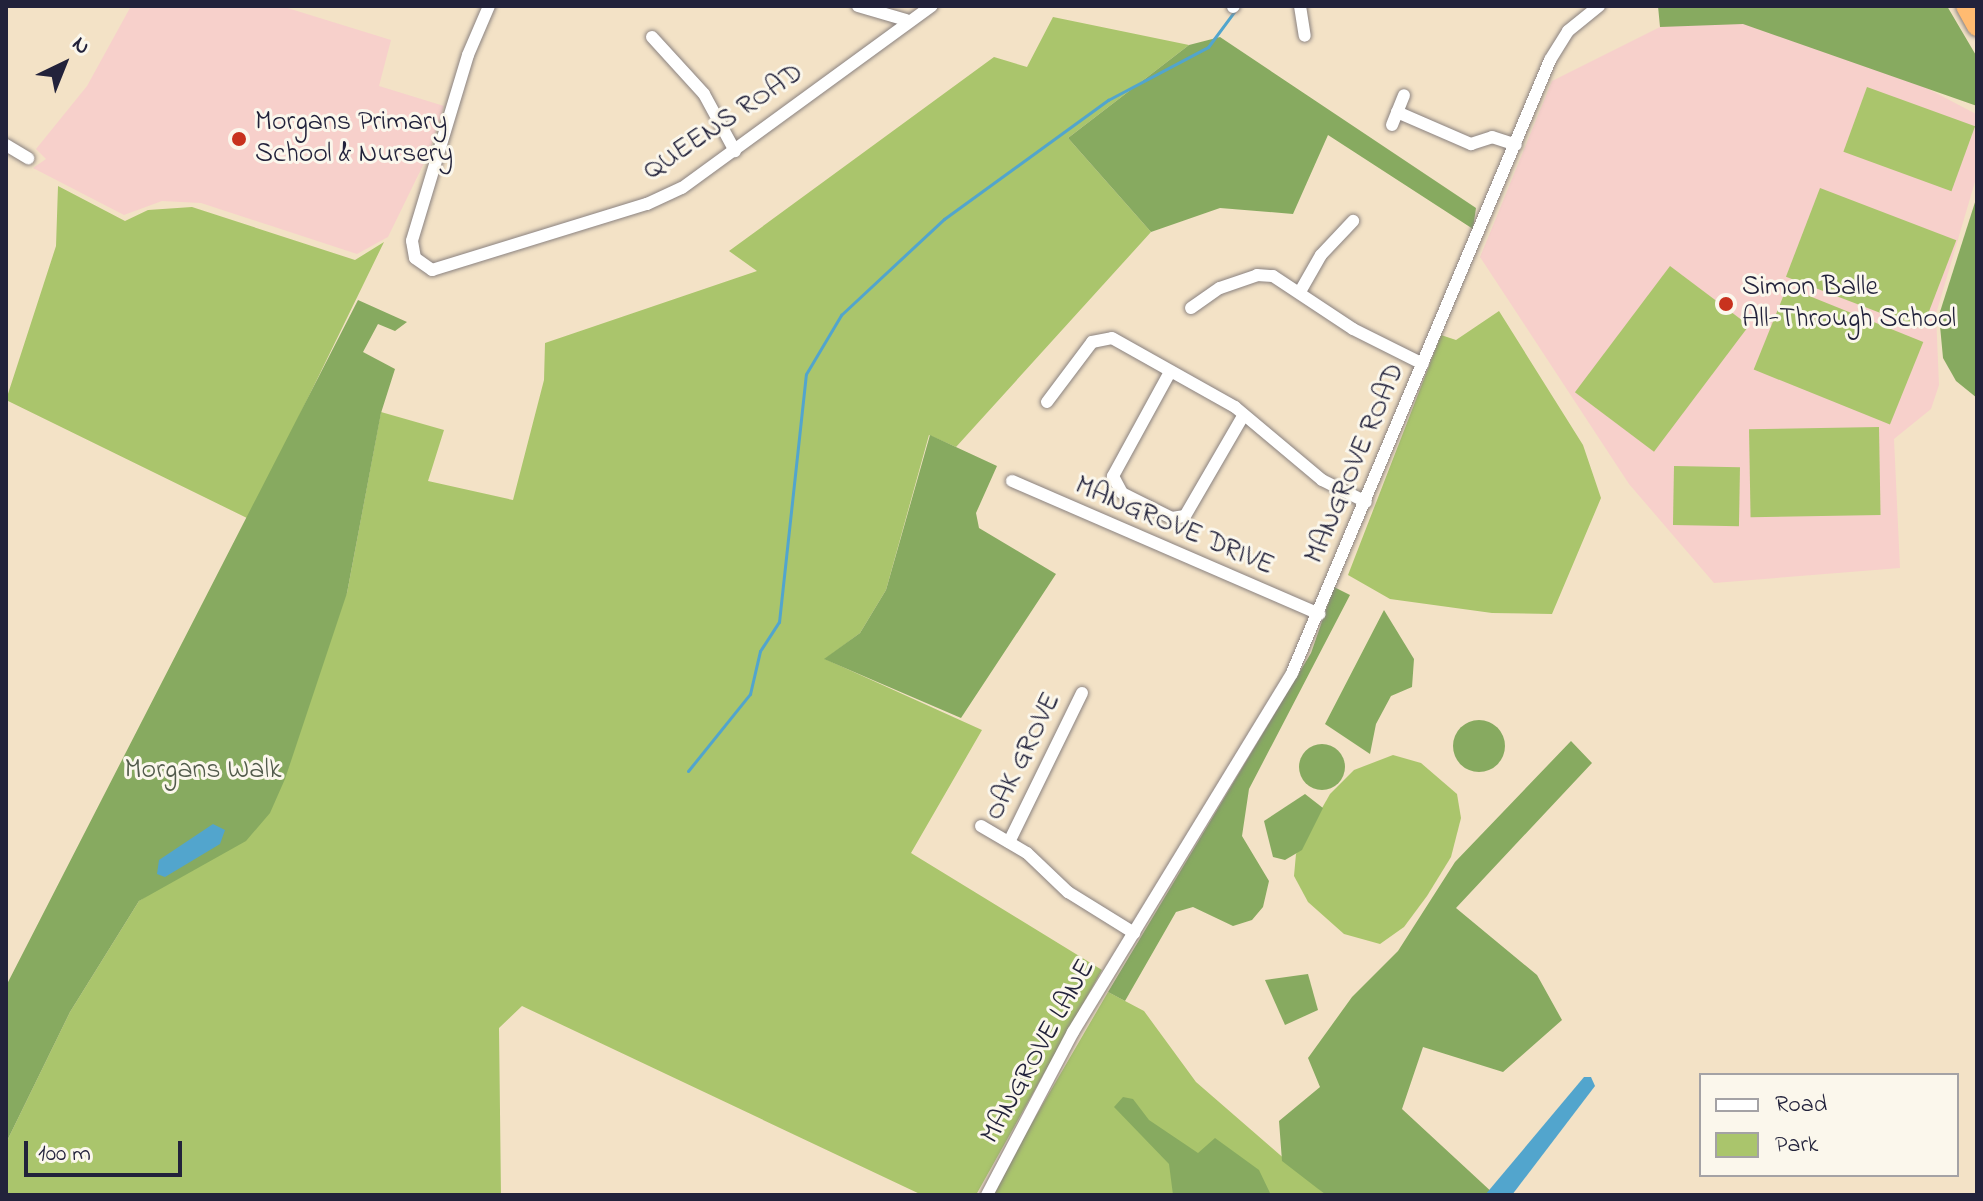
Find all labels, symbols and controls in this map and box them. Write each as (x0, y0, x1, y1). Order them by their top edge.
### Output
north arrow (24, 24, 104, 104)
text: N (64, 30, 97, 63)
street label: QUEENS ROAD (638, 57, 810, 189)
place label: Morgans Primary School & Nursery (255, 106, 453, 172)
marker: Morgans Primary School & Nursery (230, 130, 248, 148)
place label: Simon Balle All-Through School (1742, 271, 1956, 337)
marker: Simon Balle All-Through School (1717, 295, 1735, 313)
street label: MANGROVE ROAD (1299, 359, 1413, 569)
street label: MANGROVE DRIVE (1069, 470, 1279, 584)
street label: OAK GROVE (979, 688, 1069, 826)
park label: Morgans Walk (125, 754, 281, 788)
street label: MANGROVE LANE (975, 954, 1103, 1150)
legend (1699, 1073, 1959, 1177)
text: Road (1775, 1088, 1827, 1123)
scale bar (28, 1125, 186, 1175)
text: Park (1775, 1128, 1818, 1163)
text: 100 m (38, 1137, 91, 1172)

